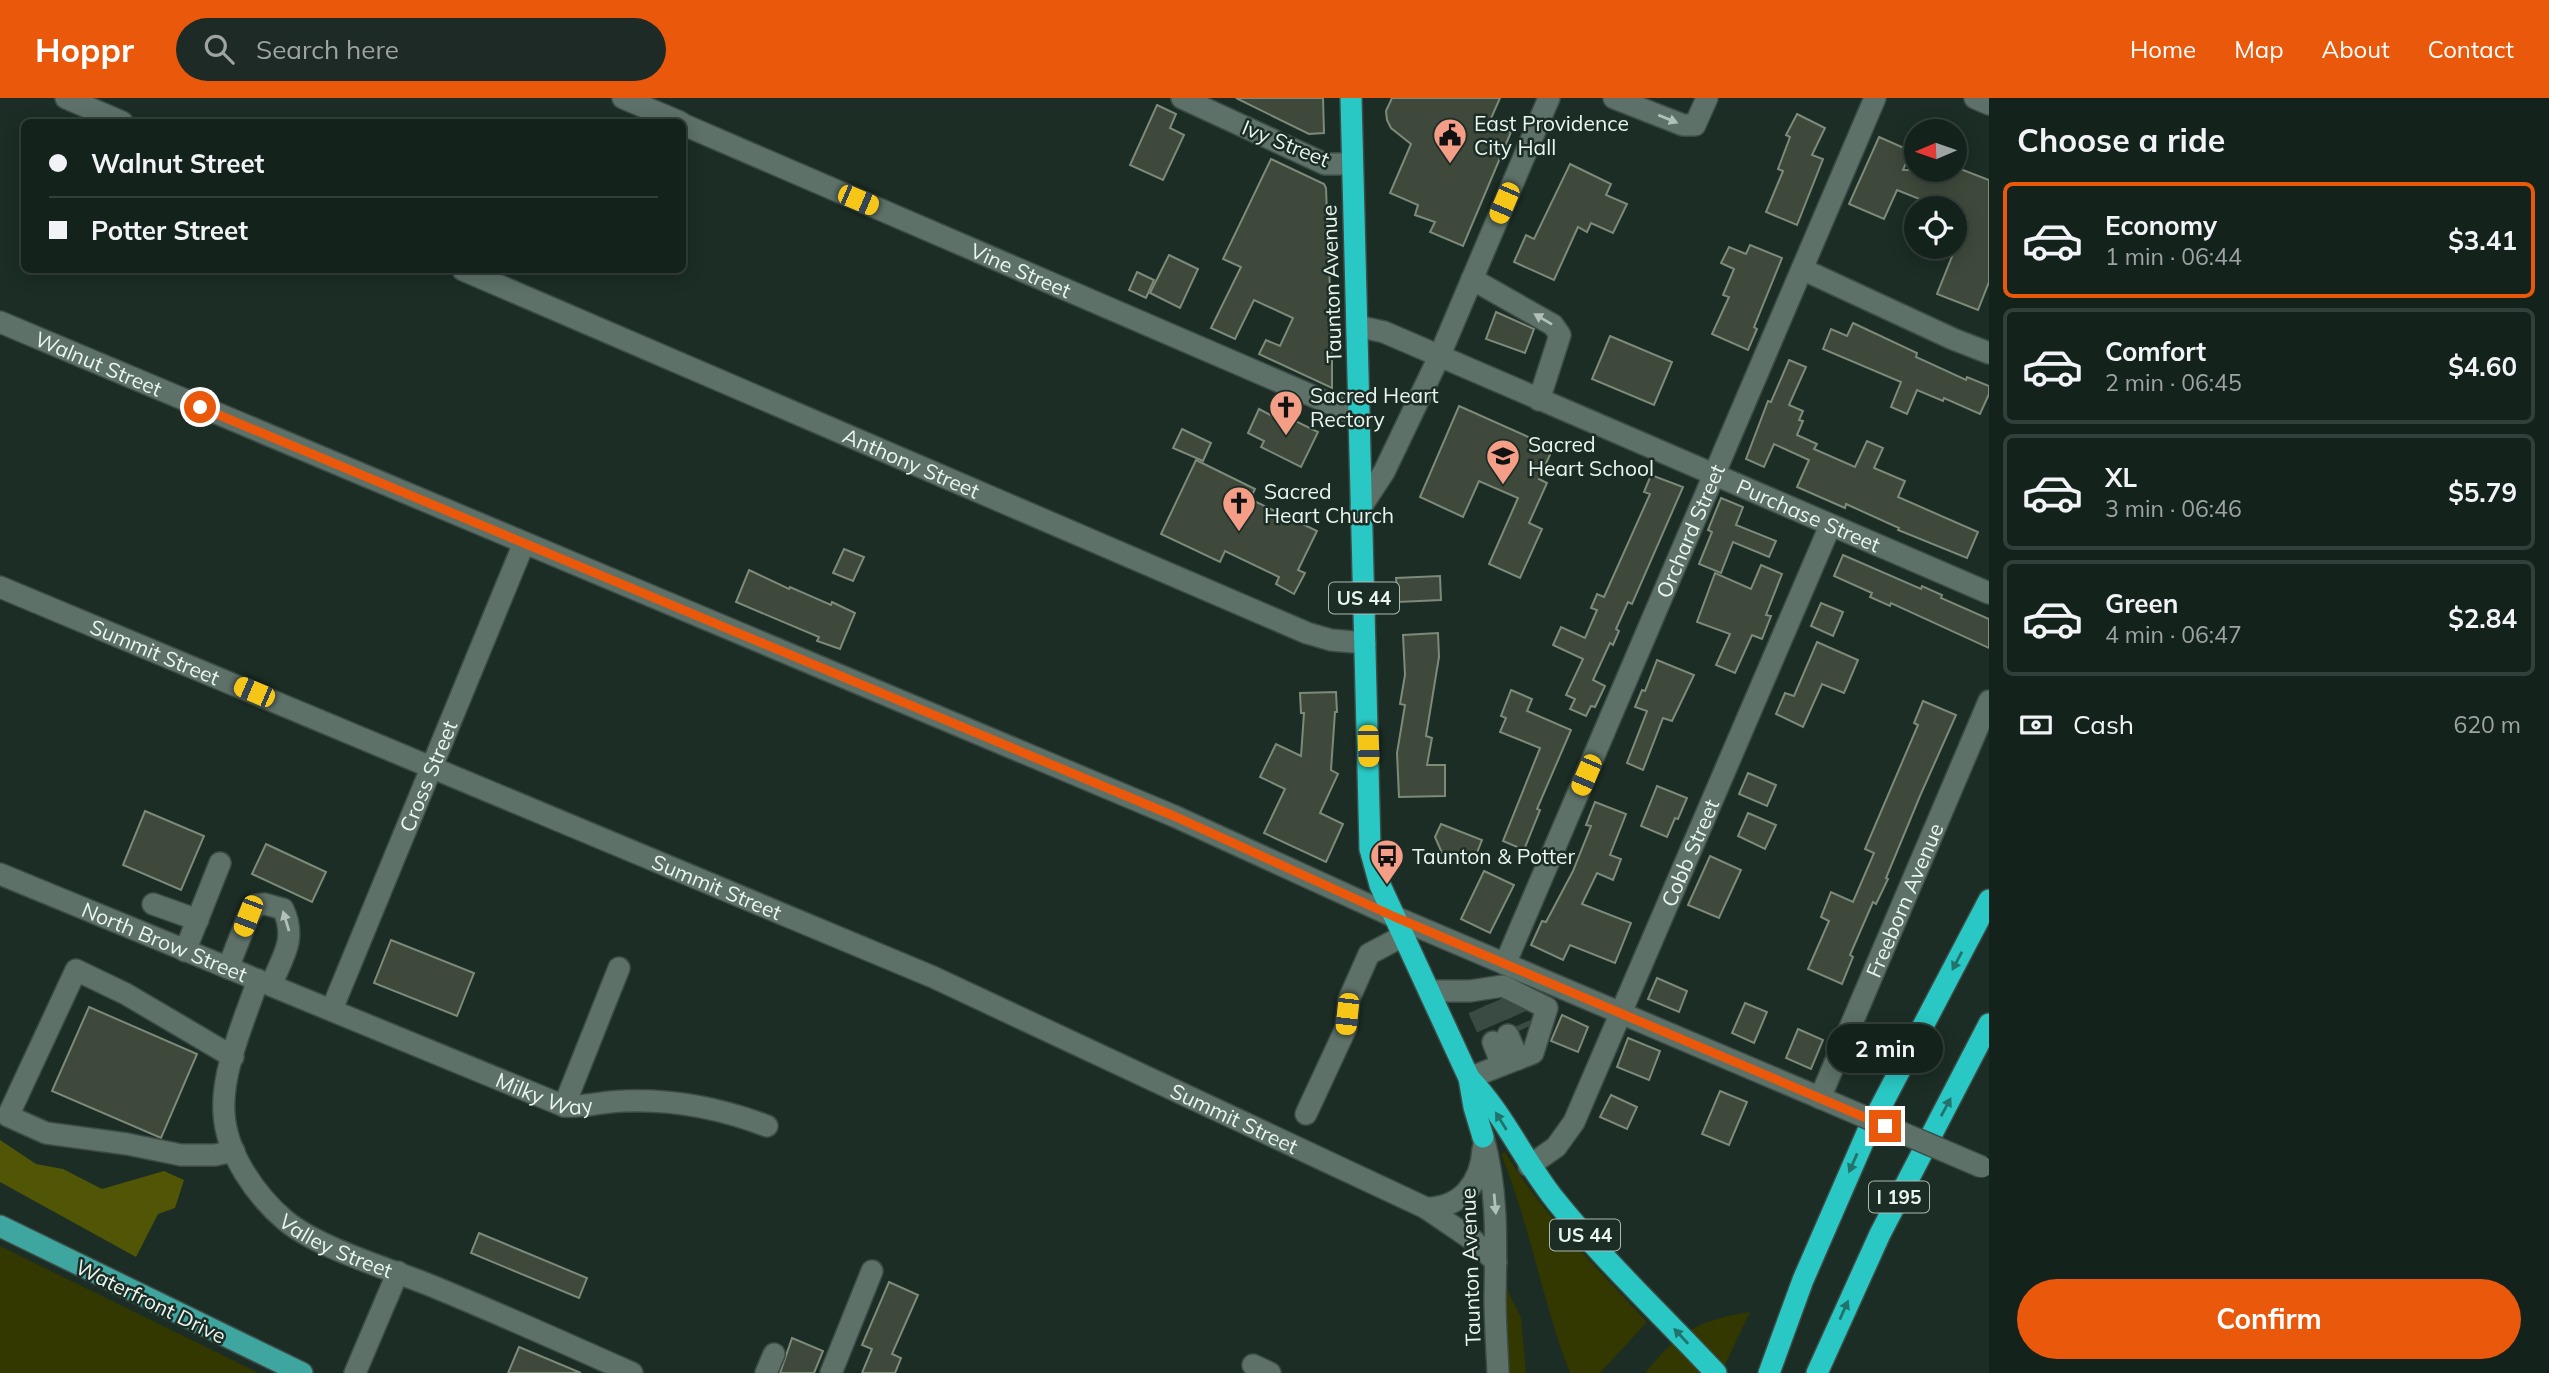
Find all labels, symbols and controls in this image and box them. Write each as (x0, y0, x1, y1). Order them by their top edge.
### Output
search box (176, 18, 666, 81)
text: Hoppr (35, 29, 134, 70)
icon: search (200, 30, 238, 68)
text: Search here (256, 33, 399, 66)
text: Home (2130, 34, 2196, 64)
text: Map (2234, 34, 2284, 64)
text: About (2322, 34, 2390, 64)
text: Contact (2428, 34, 2514, 64)
place label: East Providence City Hall (1474, 110, 1629, 160)
street label: Ivy Street (1239, 114, 1333, 172)
one-way arrow (1657, 114, 1678, 125)
public building icon: East Providence City Hall (1431, 116, 1469, 165)
north arrow (1904, 119, 1967, 182)
map controls (1904, 119, 1967, 259)
text: Choose a ride (2017, 120, 2225, 160)
text: Walnut Street (91, 147, 264, 180)
car (1487, 180, 1522, 226)
car (835, 182, 882, 218)
button: locate (1904, 196, 1967, 259)
street label: Taunton Avenue (1315, 204, 1347, 364)
icon: car (2021, 209, 2084, 272)
text: Economy (2105, 209, 2217, 242)
text: Potter Street (91, 214, 248, 247)
text: $3.41 (2448, 224, 2517, 257)
street label: Vine Street (967, 237, 1075, 303)
text: 1 min · 06:44 (2105, 242, 2242, 271)
one-way arrow (1534, 313, 1553, 325)
street label: Walnut Street (31, 325, 166, 402)
icon: car (2021, 335, 2084, 398)
text: Comfort (2105, 335, 2206, 368)
text: $4.60 (2448, 350, 2517, 383)
text: 2 min · 06:45 (2105, 368, 2242, 397)
place label: Sacred Heart Rectory (1310, 382, 1439, 432)
church icon: Sacred Heart Rectory (1267, 388, 1305, 437)
route start (184, 391, 216, 423)
street label: Anthony Street (839, 422, 984, 504)
place label: Sacred Heart School (1528, 431, 1654, 481)
school or university icon: Sacred Heart School (1484, 437, 1522, 486)
street label: Orchard Street (1650, 460, 1730, 602)
icon: car (2021, 461, 2084, 524)
text: XL (2105, 461, 2137, 494)
street label: Purchase Street (1733, 473, 1884, 558)
text: $5.79 (2448, 476, 2517, 509)
place label: Sacred Heart Church (1264, 478, 1394, 528)
church icon: Sacred Heart Church (1220, 484, 1258, 533)
text: 3 min · 06:46 (2105, 494, 2242, 523)
road number: US 44 (1329, 583, 1399, 614)
icon: car (2021, 587, 2084, 650)
text: Green (2105, 587, 2178, 620)
text: $2.84 (2448, 602, 2517, 635)
street label: Summit Street (86, 613, 224, 690)
text: 4 min · 06:47 (2105, 620, 2242, 649)
car (231, 674, 278, 710)
icon: cash (2017, 706, 2055, 744)
text: Cash (2073, 708, 2134, 741)
text: 620 m (2453, 710, 2521, 739)
street label: Cross Street (393, 716, 463, 836)
car (1357, 725, 1380, 767)
car (1569, 752, 1604, 798)
street label: Cobb Street (1655, 795, 1724, 910)
street label: Freeborn Avenue (1860, 819, 1949, 981)
bus stop icon: Taunton & Potter (1368, 837, 1406, 886)
place label: Taunton & Potter (1412, 843, 1576, 869)
street label: Summit Street (648, 848, 786, 925)
car (231, 893, 266, 939)
street label: North Brow Street (78, 896, 251, 987)
one-way arrow (281, 910, 291, 931)
one-way arrow (1951, 951, 1963, 970)
car (1335, 992, 1360, 1036)
callout: 2 min (1827, 1024, 1943, 1074)
text: 2 min (1855, 1034, 1915, 1063)
street label: Milky Way (492, 1066, 594, 1120)
street label: Summit Street (1166, 1077, 1302, 1159)
one-way arrow (1940, 1097, 1952, 1117)
route end (1869, 1110, 1901, 1142)
one-way arrow (1494, 1111, 1507, 1130)
one-way arrow (1847, 1153, 1859, 1173)
road number: I 195 (1869, 1182, 1929, 1212)
street label: Taunton Avenue (1454, 1187, 1486, 1347)
one-way arrow (1490, 1193, 1501, 1215)
street label: Valley Street (274, 1208, 396, 1283)
road number: US 44 (1550, 1219, 1620, 1250)
street label: Waterfront Drive (72, 1253, 230, 1349)
button: Confirm (2017, 1279, 2521, 1359)
one-way arrow (1839, 1300, 1850, 1321)
one-way arrow (1673, 1328, 1689, 1345)

